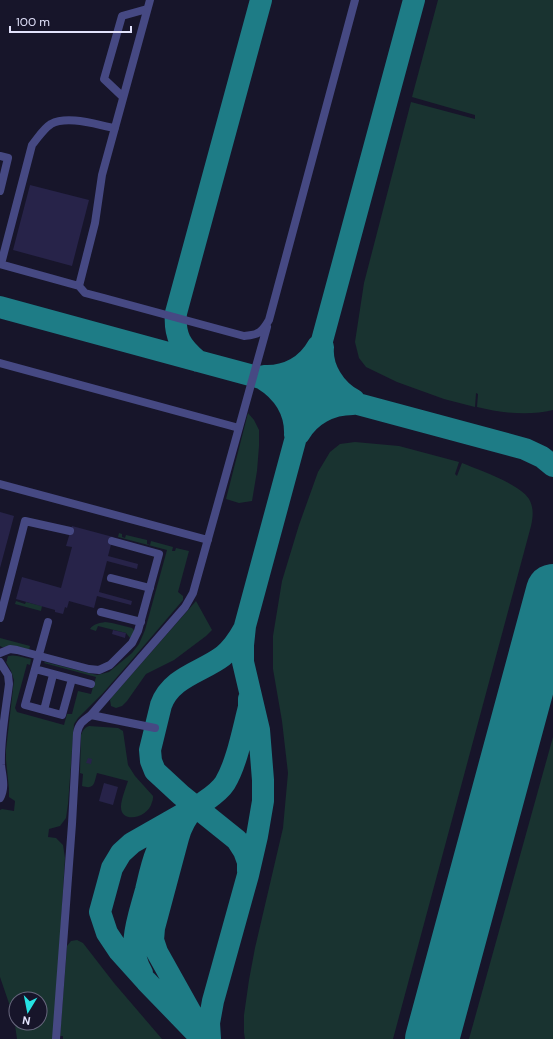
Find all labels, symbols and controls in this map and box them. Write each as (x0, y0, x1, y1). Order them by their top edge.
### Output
scale bar (10, 8, 131, 34)
text: 100 m (16, 14, 50, 30)
north arrow (8, 991, 48, 1031)
text: N (21, 1013, 31, 1028)

